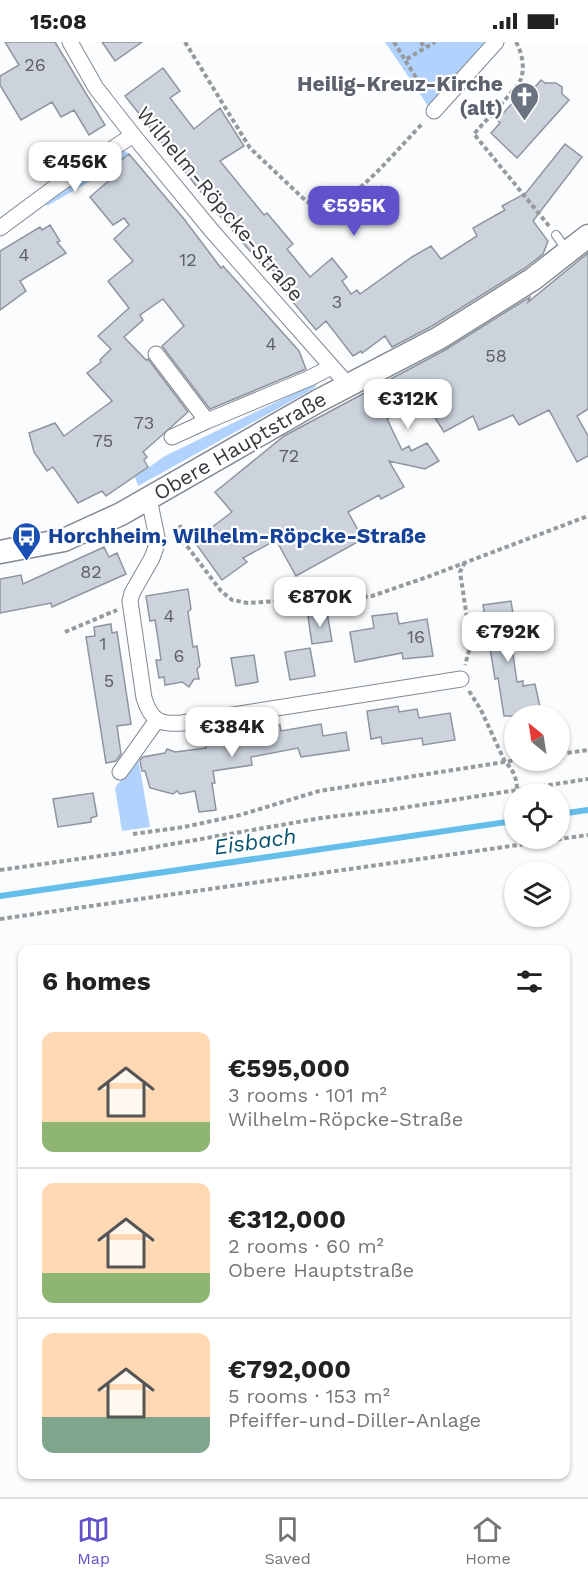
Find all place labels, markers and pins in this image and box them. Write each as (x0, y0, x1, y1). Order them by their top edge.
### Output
place label: Heilig-Kreuz-Kirche (alt) (297, 71, 503, 120)
church icon: Heilig-Kreuz-Kirche (alt) (508, 80, 540, 122)
pin: €456K (33, 142, 117, 193)
pin: €595K (312, 186, 396, 237)
pin: €312K (366, 379, 450, 430)
bus stop icon: Horchheim, Wilhelm-Röpcke-Straße (11, 520, 43, 562)
place label: Horchheim, Wilhelm-Röpcke-Straße (48, 523, 426, 548)
pin: €870K (278, 577, 362, 628)
pin: €792K (466, 612, 550, 663)
pin: €384K (190, 707, 274, 758)

